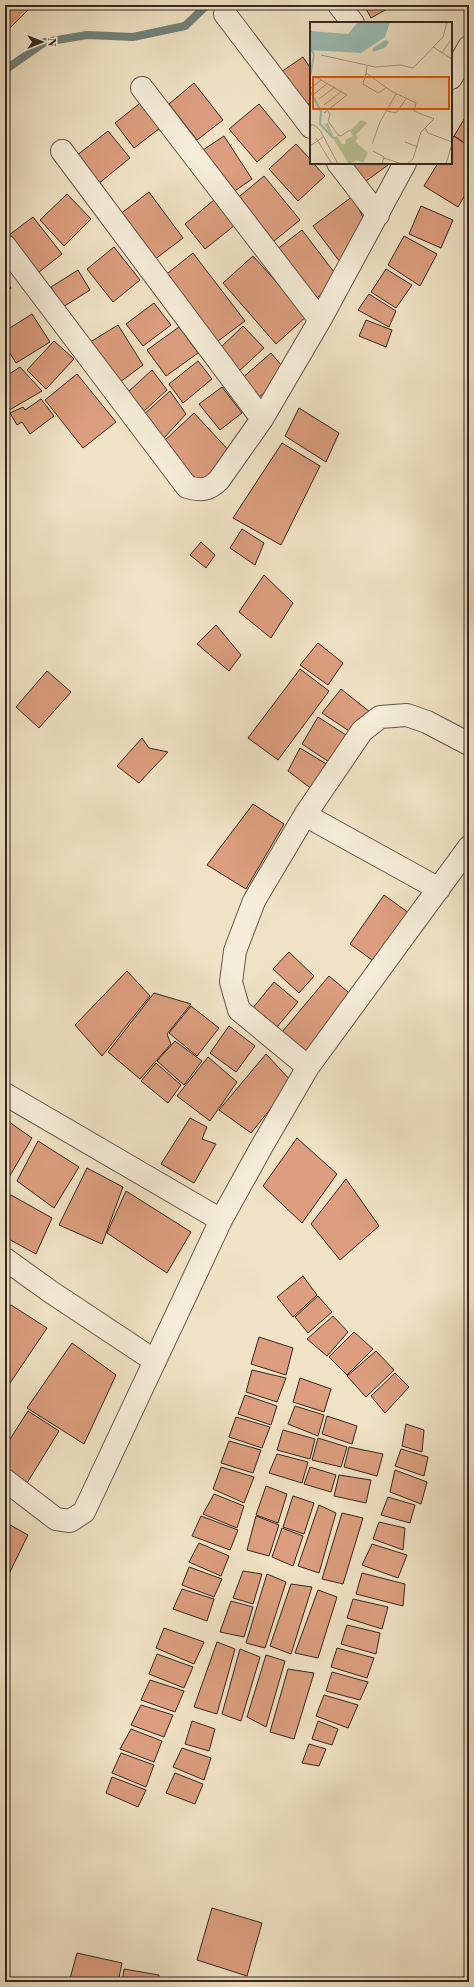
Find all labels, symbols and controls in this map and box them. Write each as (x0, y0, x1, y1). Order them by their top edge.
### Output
north arrow (22, 22, 62, 62)
inset map (310, 22, 452, 164)
text: N (44, 38, 58, 47)

